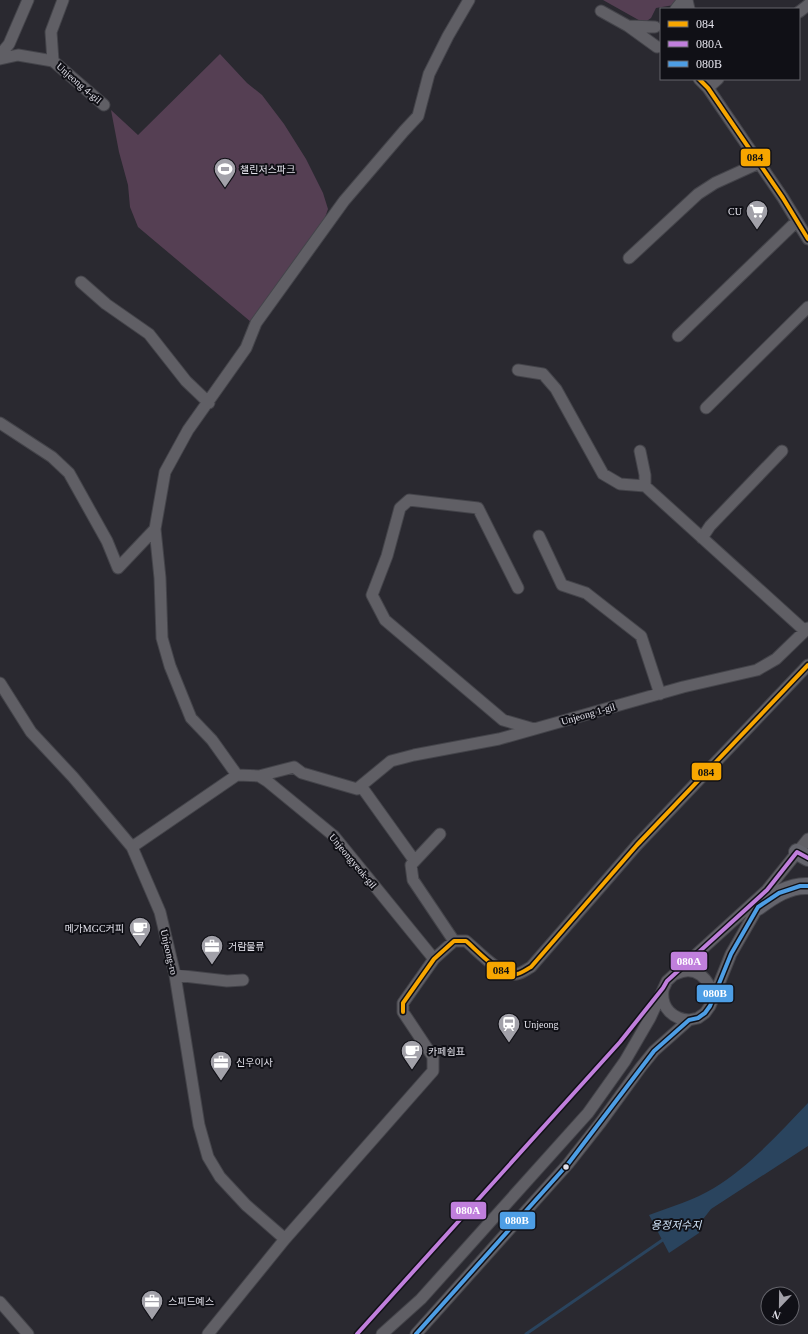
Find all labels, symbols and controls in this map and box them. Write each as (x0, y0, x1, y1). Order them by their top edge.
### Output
legend (660, 8, 800, 80)
text: 084 (696, 17, 714, 31)
text: 080A (696, 37, 723, 51)
text: 080B (696, 57, 722, 71)
street label: Unjeong 4-gil (54, 61, 104, 106)
line badge: 084 (740, 148, 771, 167)
text: 084 (747, 151, 764, 163)
sports icon: 챌린저스파크 (212, 156, 238, 189)
place label: 챌린저스파크 (240, 164, 295, 175)
supermarket icon: CU (744, 198, 770, 231)
place label: CU (728, 206, 743, 217)
street label: Unjeong 1-gil (560, 701, 617, 727)
line badge: 084 (691, 762, 722, 781)
text: 084 (698, 766, 715, 778)
street label: Unjeongyeok-gil (327, 832, 379, 891)
cafe icon: 메가MGC커피 (127, 915, 153, 948)
place label: 메가MGC커피 (64, 923, 124, 934)
street label: Unjeong-ro (158, 928, 180, 976)
office icon: 거람물류 (199, 933, 225, 966)
place label: 거람물류 (228, 941, 265, 952)
line badge: 080A (670, 951, 708, 971)
text: 080A (677, 955, 701, 967)
line badge: 084 (486, 961, 516, 980)
text: 084 (493, 964, 510, 976)
line badge: 080B (696, 984, 734, 1003)
text: 080B (703, 987, 728, 999)
station icon: Unjeong (496, 1011, 522, 1044)
place label: Unjeong (524, 1019, 558, 1030)
cafe icon: 카페쉼표 (399, 1038, 425, 1071)
place label: 카페쉼표 (428, 1046, 466, 1057)
office icon: 신우이사 (208, 1049, 234, 1082)
place label: 신우이사 (236, 1057, 274, 1068)
unlabelled marker (561, 1162, 571, 1172)
line badge: 080A (450, 1201, 487, 1220)
text: 080A (456, 1204, 480, 1216)
line badge: 080B (499, 1211, 536, 1230)
text: 080B (505, 1214, 530, 1226)
water label: 용정저수지 (651, 1219, 702, 1231)
north arrow (760, 1286, 800, 1326)
office icon: 스피드예스 (139, 1288, 165, 1321)
place label: 스피드예스 (168, 1296, 214, 1307)
text: N (770, 1308, 782, 1322)

